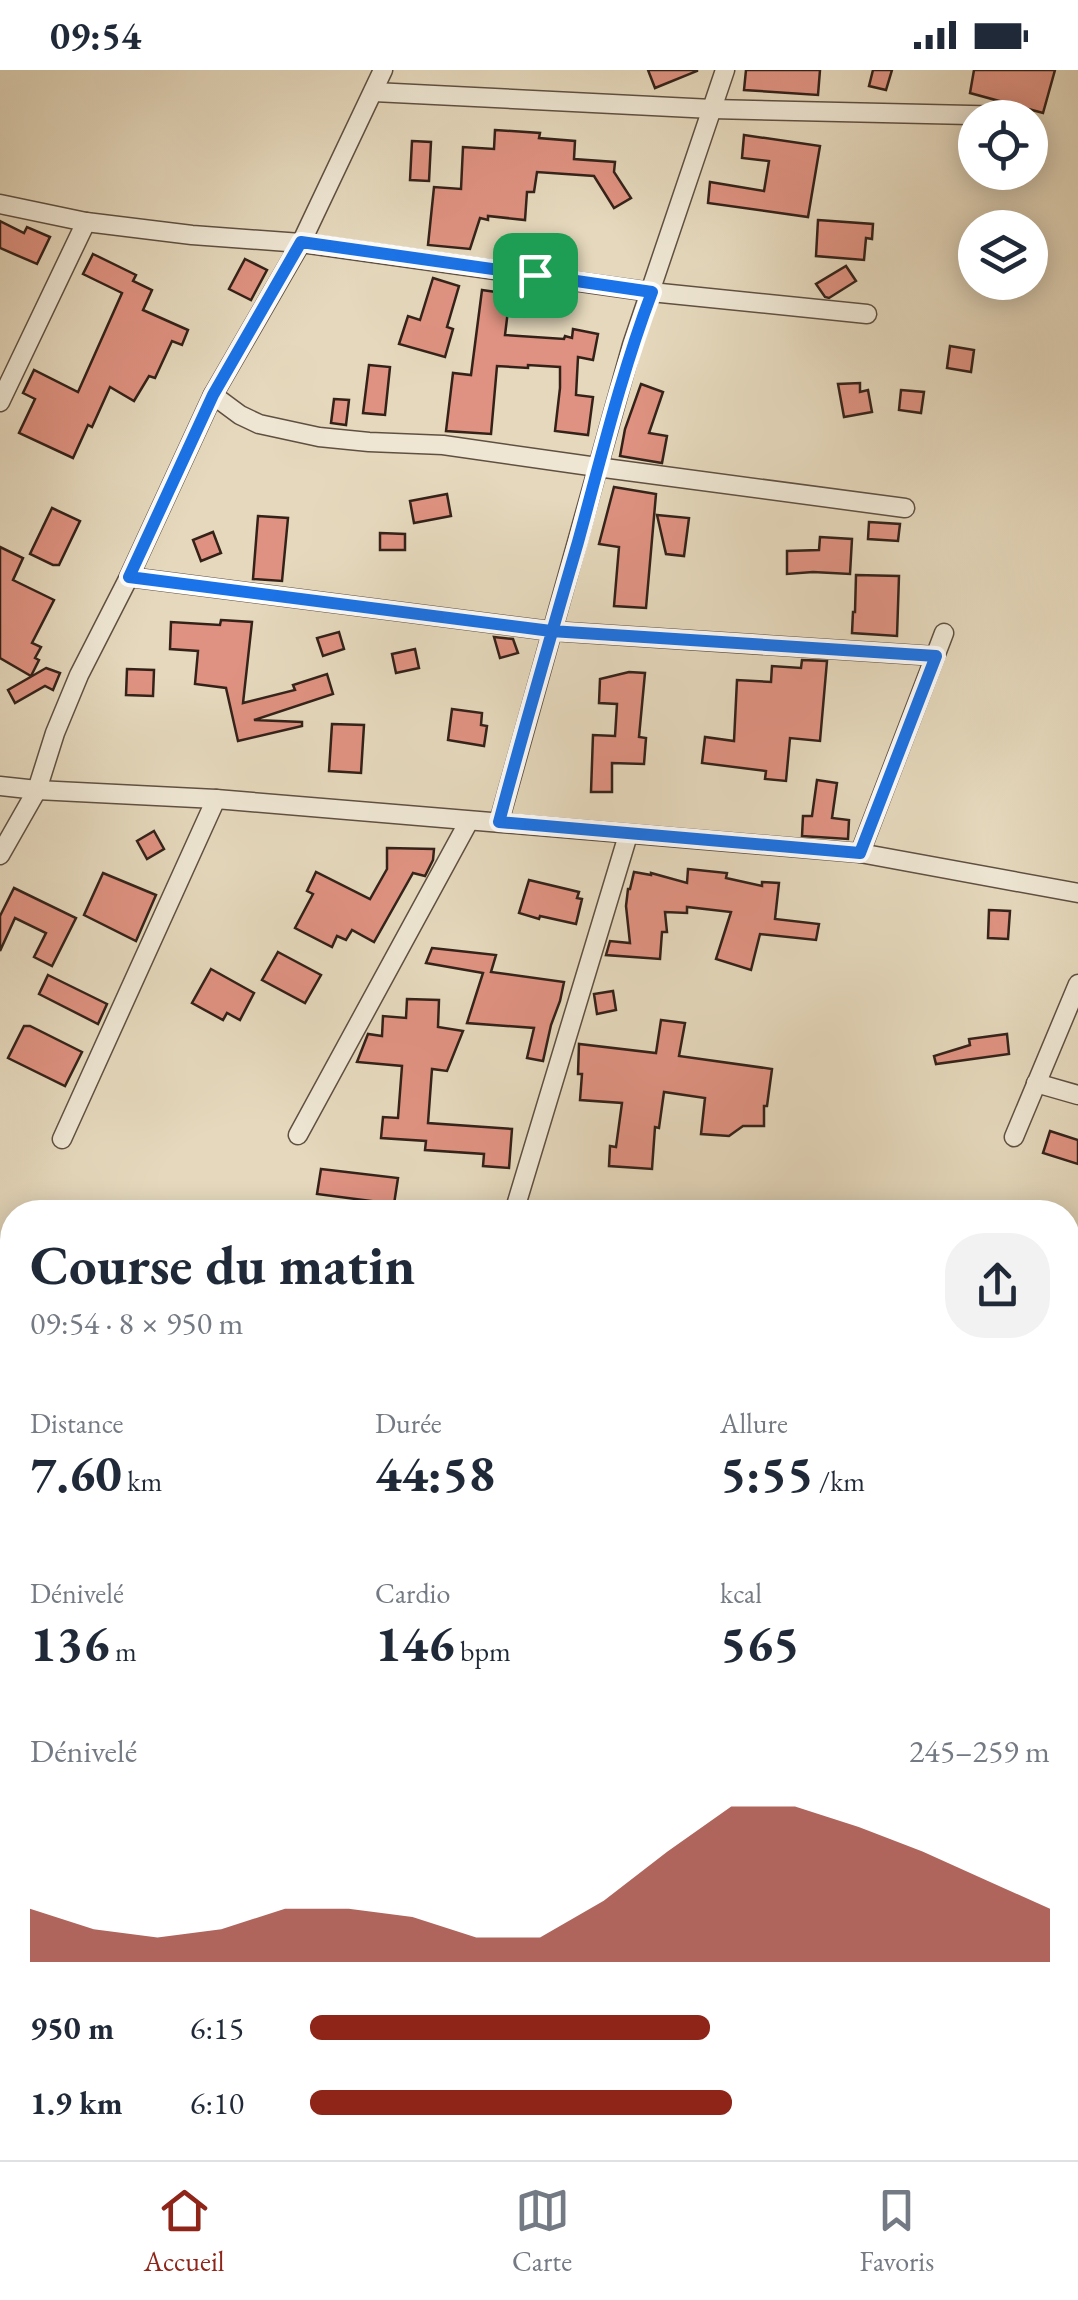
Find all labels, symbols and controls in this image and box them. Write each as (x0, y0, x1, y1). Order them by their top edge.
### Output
text: 09:54 (50, 11, 141, 60)
map controls (958, 100, 1048, 300)
button: locate (958, 100, 1048, 190)
button: layers (958, 210, 1048, 300)
pin (493, 233, 578, 318)
icon: arrive (508, 248, 563, 303)
text: Course du matin (30, 1229, 415, 1300)
button: share (945, 1233, 1050, 1338)
text: 09:54 · 8 × 950 m (30, 1302, 243, 1344)
text: Distance (30, 1405, 124, 1441)
text: Durée (375, 1405, 442, 1441)
text: Allure (720, 1405, 788, 1441)
text: 7.60 (30, 1441, 122, 1506)
text: 44:58 (375, 1441, 495, 1506)
text: 5:55 (720, 1441, 813, 1506)
text: km (122, 1463, 162, 1499)
text: /km (813, 1463, 865, 1499)
text: Dénivelé (30, 1575, 124, 1611)
text: Cardio (375, 1575, 450, 1611)
text: kcal (720, 1575, 762, 1611)
text: 136 (30, 1611, 109, 1676)
text: 146 (375, 1611, 454, 1676)
text: 565 (720, 1611, 799, 1676)
text: m (109, 1633, 137, 1669)
text: bpm (454, 1633, 511, 1669)
text: Dénivelé (30, 1730, 137, 1772)
text: 245–259 m (909, 1730, 1050, 1772)
text: 950 m (30, 2007, 114, 2049)
text: 6:15 (190, 2007, 244, 2049)
text: 1.9 km (30, 2082, 123, 2124)
text: 6:10 (190, 2082, 244, 2124)
tab: Accueil (144, 2183, 225, 2279)
tab: Carte (512, 2183, 572, 2279)
tab: Favoris (859, 2183, 934, 2279)

